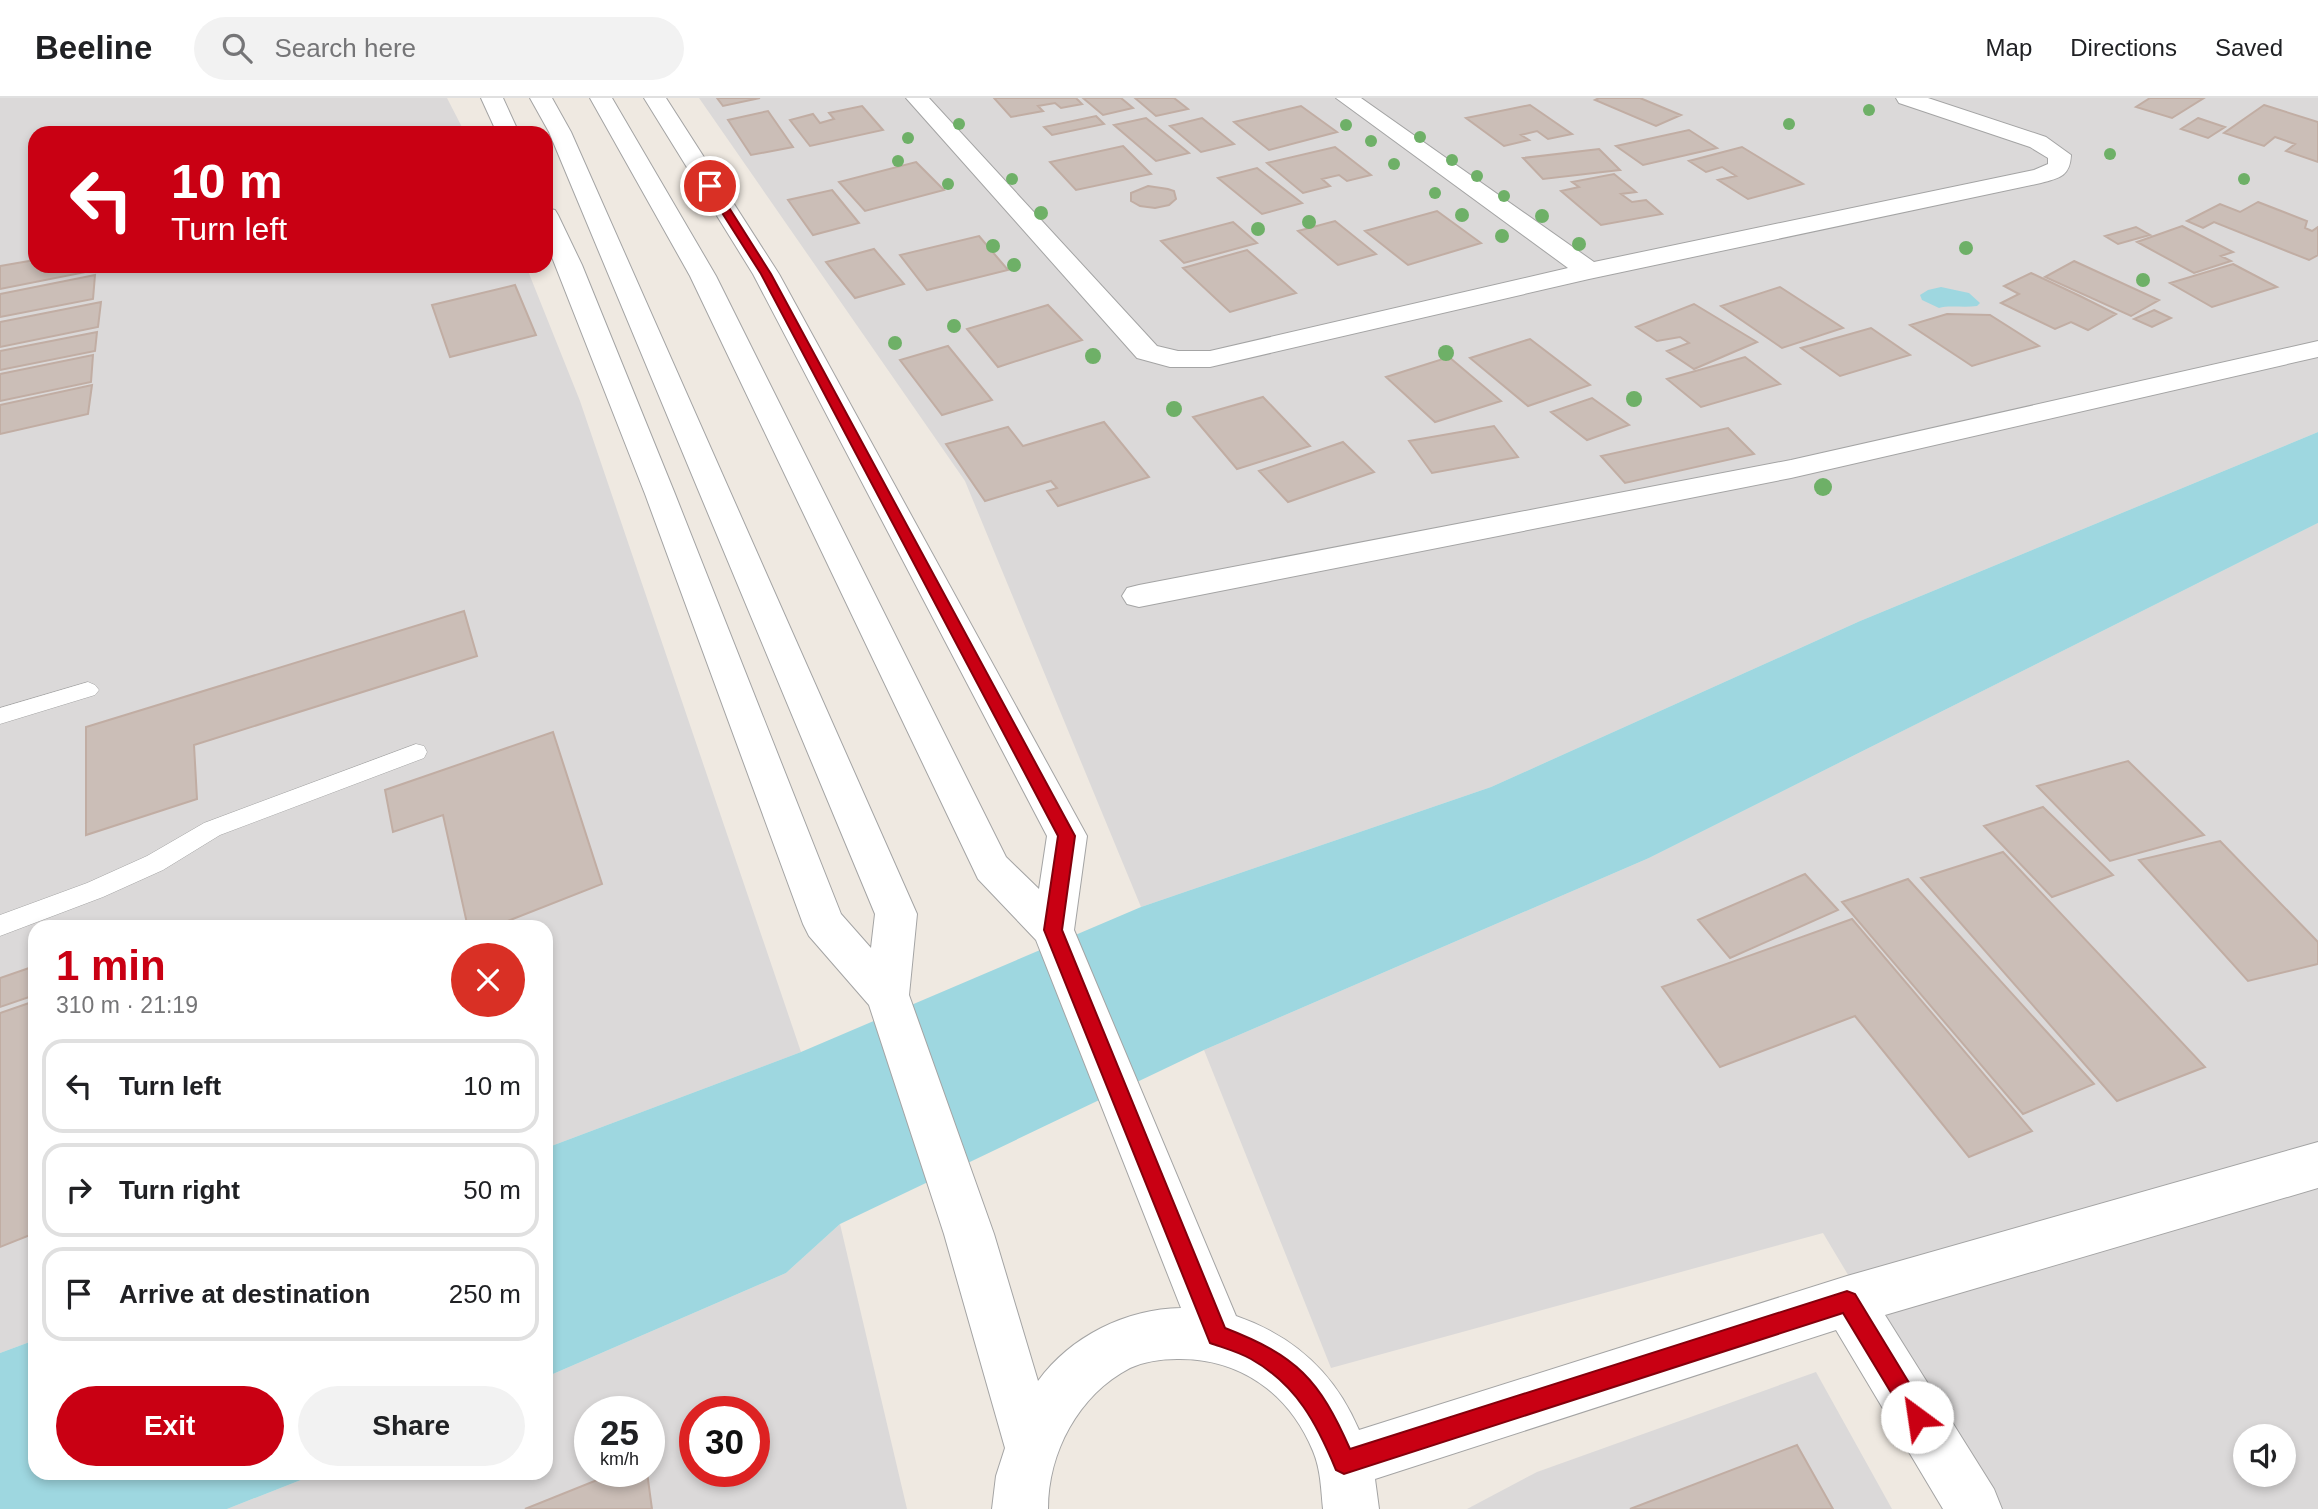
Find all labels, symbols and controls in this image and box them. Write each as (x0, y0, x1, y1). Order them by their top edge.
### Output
search box (194, 17, 684, 80)
text: Beeline (35, 29, 152, 66)
icon: search (218, 29, 256, 67)
text: Search here (274, 33, 416, 63)
text: Map (1986, 34, 2032, 61)
text: Directions (2070, 34, 2177, 61)
text: Saved (2215, 34, 2283, 61)
icon: left (56, 154, 147, 245)
text: 10 m (171, 154, 283, 208)
pin (680, 156, 740, 216)
icon: arrive (691, 167, 729, 205)
text: Turn left (171, 211, 287, 247)
text: 1 min (56, 942, 166, 989)
button: close (451, 943, 525, 1017)
text: 310 m · 21:19 (56, 992, 198, 1018)
icon: left (60, 1067, 98, 1105)
text: Turn left (119, 1071, 221, 1101)
text: 10 m (463, 1071, 521, 1101)
icon: right (60, 1171, 98, 1209)
text: Turn right (119, 1175, 240, 1205)
text: 50 m (463, 1175, 521, 1205)
icon: arrive (60, 1275, 98, 1313)
text: Arrive at destination (119, 1279, 370, 1309)
text: 250 m (449, 1279, 521, 1309)
position arrow (1880, 1380, 1954, 1454)
button: Exit (56, 1386, 284, 1466)
button: Share (298, 1386, 525, 1466)
speed limit sign: 30 (679, 1396, 770, 1487)
text: 25 (600, 1413, 639, 1452)
map controls (2233, 1424, 2296, 1487)
button: sound (2233, 1424, 2296, 1487)
text: km/h (600, 1449, 639, 1469)

